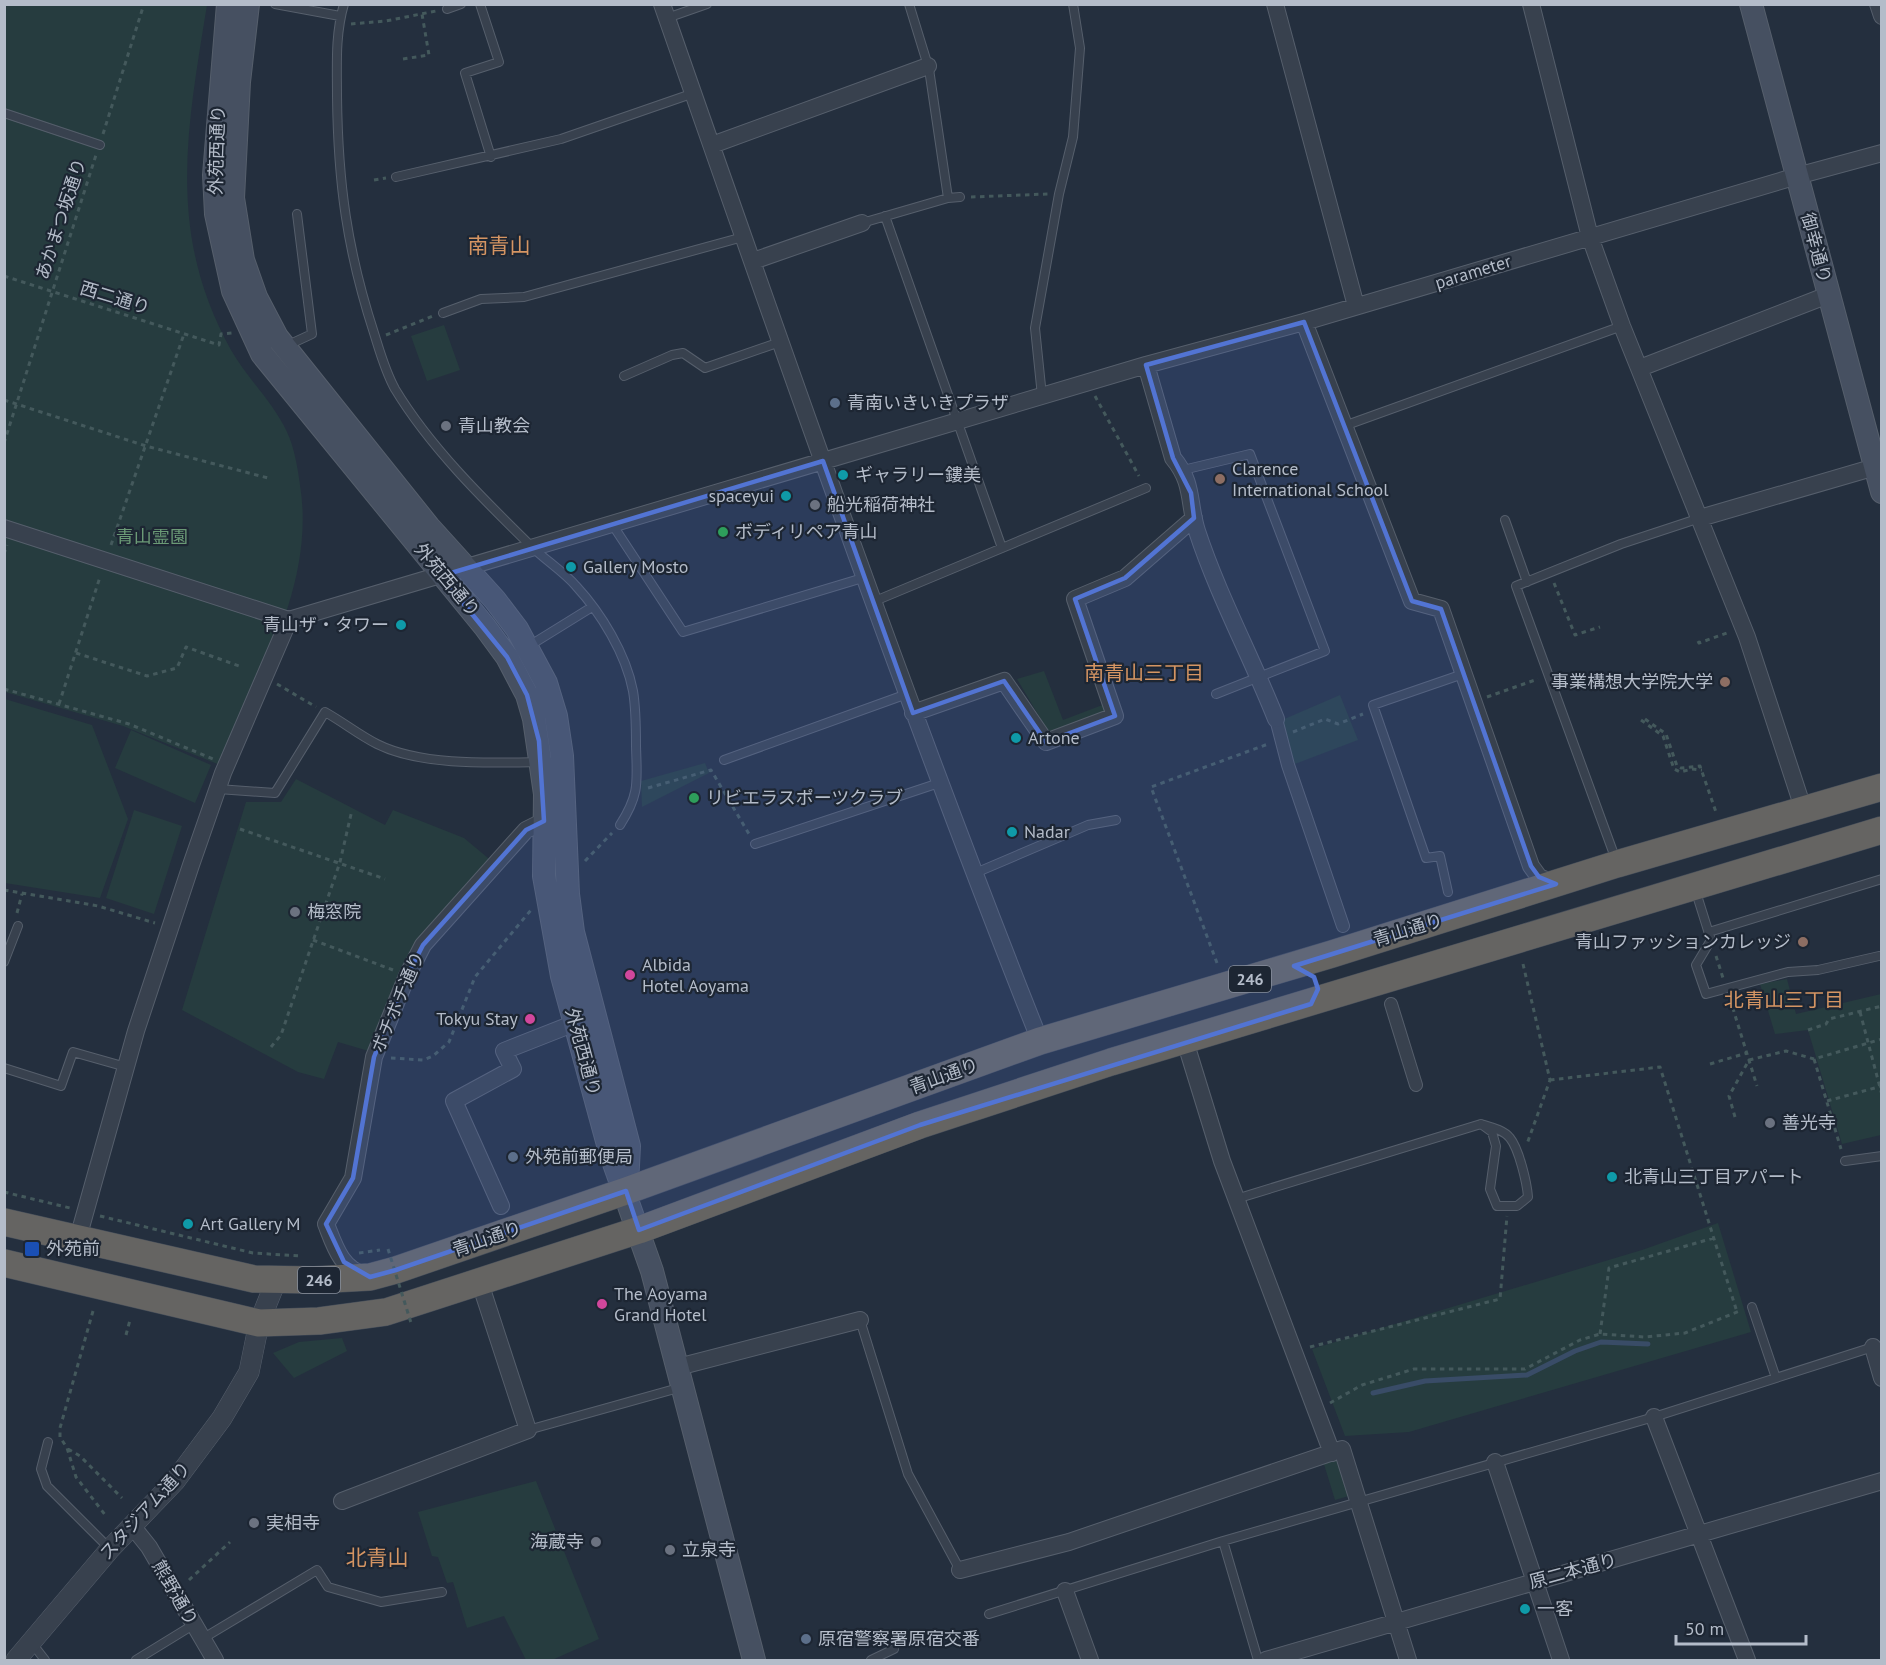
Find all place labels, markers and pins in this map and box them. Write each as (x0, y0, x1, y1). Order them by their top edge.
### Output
place label: 青南いきいきプラザ (847, 391, 1009, 414)
marker: 青南いきいきプラザ (828, 396, 842, 410)
place label: 青山教会 (458, 414, 530, 437)
marker: 青山教会 (439, 419, 453, 433)
place label: Clarence International School (1232, 457, 1389, 501)
place label: ギャラリー鏤美 (855, 463, 981, 486)
marker: ギャラリー鏤美 (836, 468, 850, 482)
marker: Clarence International School (1213, 472, 1227, 486)
place label: spaceyui (708, 484, 774, 507)
marker: spaceyui (779, 489, 793, 503)
place label: 船光稲荷神社 (827, 493, 935, 516)
marker: 船光稲荷神社 (808, 498, 822, 512)
place label: ボディリペア青山 (735, 520, 878, 543)
marker: ボディリペア青山 (716, 525, 730, 539)
place label: Gallery Mosto (583, 555, 688, 578)
marker: Gallery Mosto (564, 560, 578, 574)
place label: 青山ザ・タワー (263, 613, 389, 636)
marker: 青山ザ・タワー (394, 618, 408, 632)
place label: 事業構想大学院大学 (1551, 670, 1713, 693)
marker: 事業構想大学院大学 (1718, 675, 1732, 689)
place label: Artone (1028, 726, 1080, 749)
marker: Artone (1009, 731, 1023, 745)
place label: リビエラスポーツクラブ (706, 786, 903, 809)
marker: リビエラスポーツクラブ (687, 791, 701, 805)
place label: Nadar (1024, 820, 1070, 843)
marker: Nadar (1005, 825, 1019, 839)
place label: 梅窓院 (307, 900, 361, 923)
marker: 梅窓院 (288, 905, 302, 919)
place label: 青山ファッションカレッジ (1575, 930, 1791, 953)
marker: 青山ファッションカレッジ (1796, 935, 1810, 949)
place label: Albida Hotel Aoyama (642, 953, 749, 997)
marker: Albida Hotel Aoyama (623, 968, 637, 982)
place label: Tokyu Stay (436, 1007, 519, 1030)
marker: Tokyu Stay (523, 1012, 537, 1026)
place label: 善光寺 (1782, 1111, 1836, 1134)
marker: 善光寺 (1763, 1116, 1777, 1130)
place label: 外苑前郵便局 (525, 1145, 633, 1168)
marker: 外苑前郵便局 (506, 1150, 520, 1164)
place label: 北青山三丁目アパート (1624, 1165, 1804, 1188)
marker: 北青山三丁目アパート (1605, 1170, 1619, 1184)
place label: Art Gallery M (200, 1212, 301, 1235)
marker: Art Gallery M (181, 1217, 195, 1231)
place label: 外苑前 (46, 1237, 100, 1260)
marker: 外苑前 (23, 1240, 41, 1258)
place label: The Aoyama Grand Hotel (614, 1282, 708, 1326)
marker: The Aoyama Grand Hotel (595, 1297, 609, 1311)
place label: 実相寺 (266, 1511, 320, 1534)
marker: 実相寺 (247, 1516, 261, 1530)
place label: 海蔵寺 (530, 1530, 584, 1553)
marker: 海蔵寺 (589, 1535, 603, 1549)
place label: 立泉寺 (682, 1538, 736, 1561)
marker: 立泉寺 (663, 1543, 677, 1557)
place label: 一客 (1537, 1597, 1573, 1620)
marker: 一客 (1518, 1602, 1532, 1616)
place label: 原宿警察署原宿交番 (818, 1627, 980, 1650)
marker: 原宿警察署原宿交番 (799, 1632, 813, 1646)

